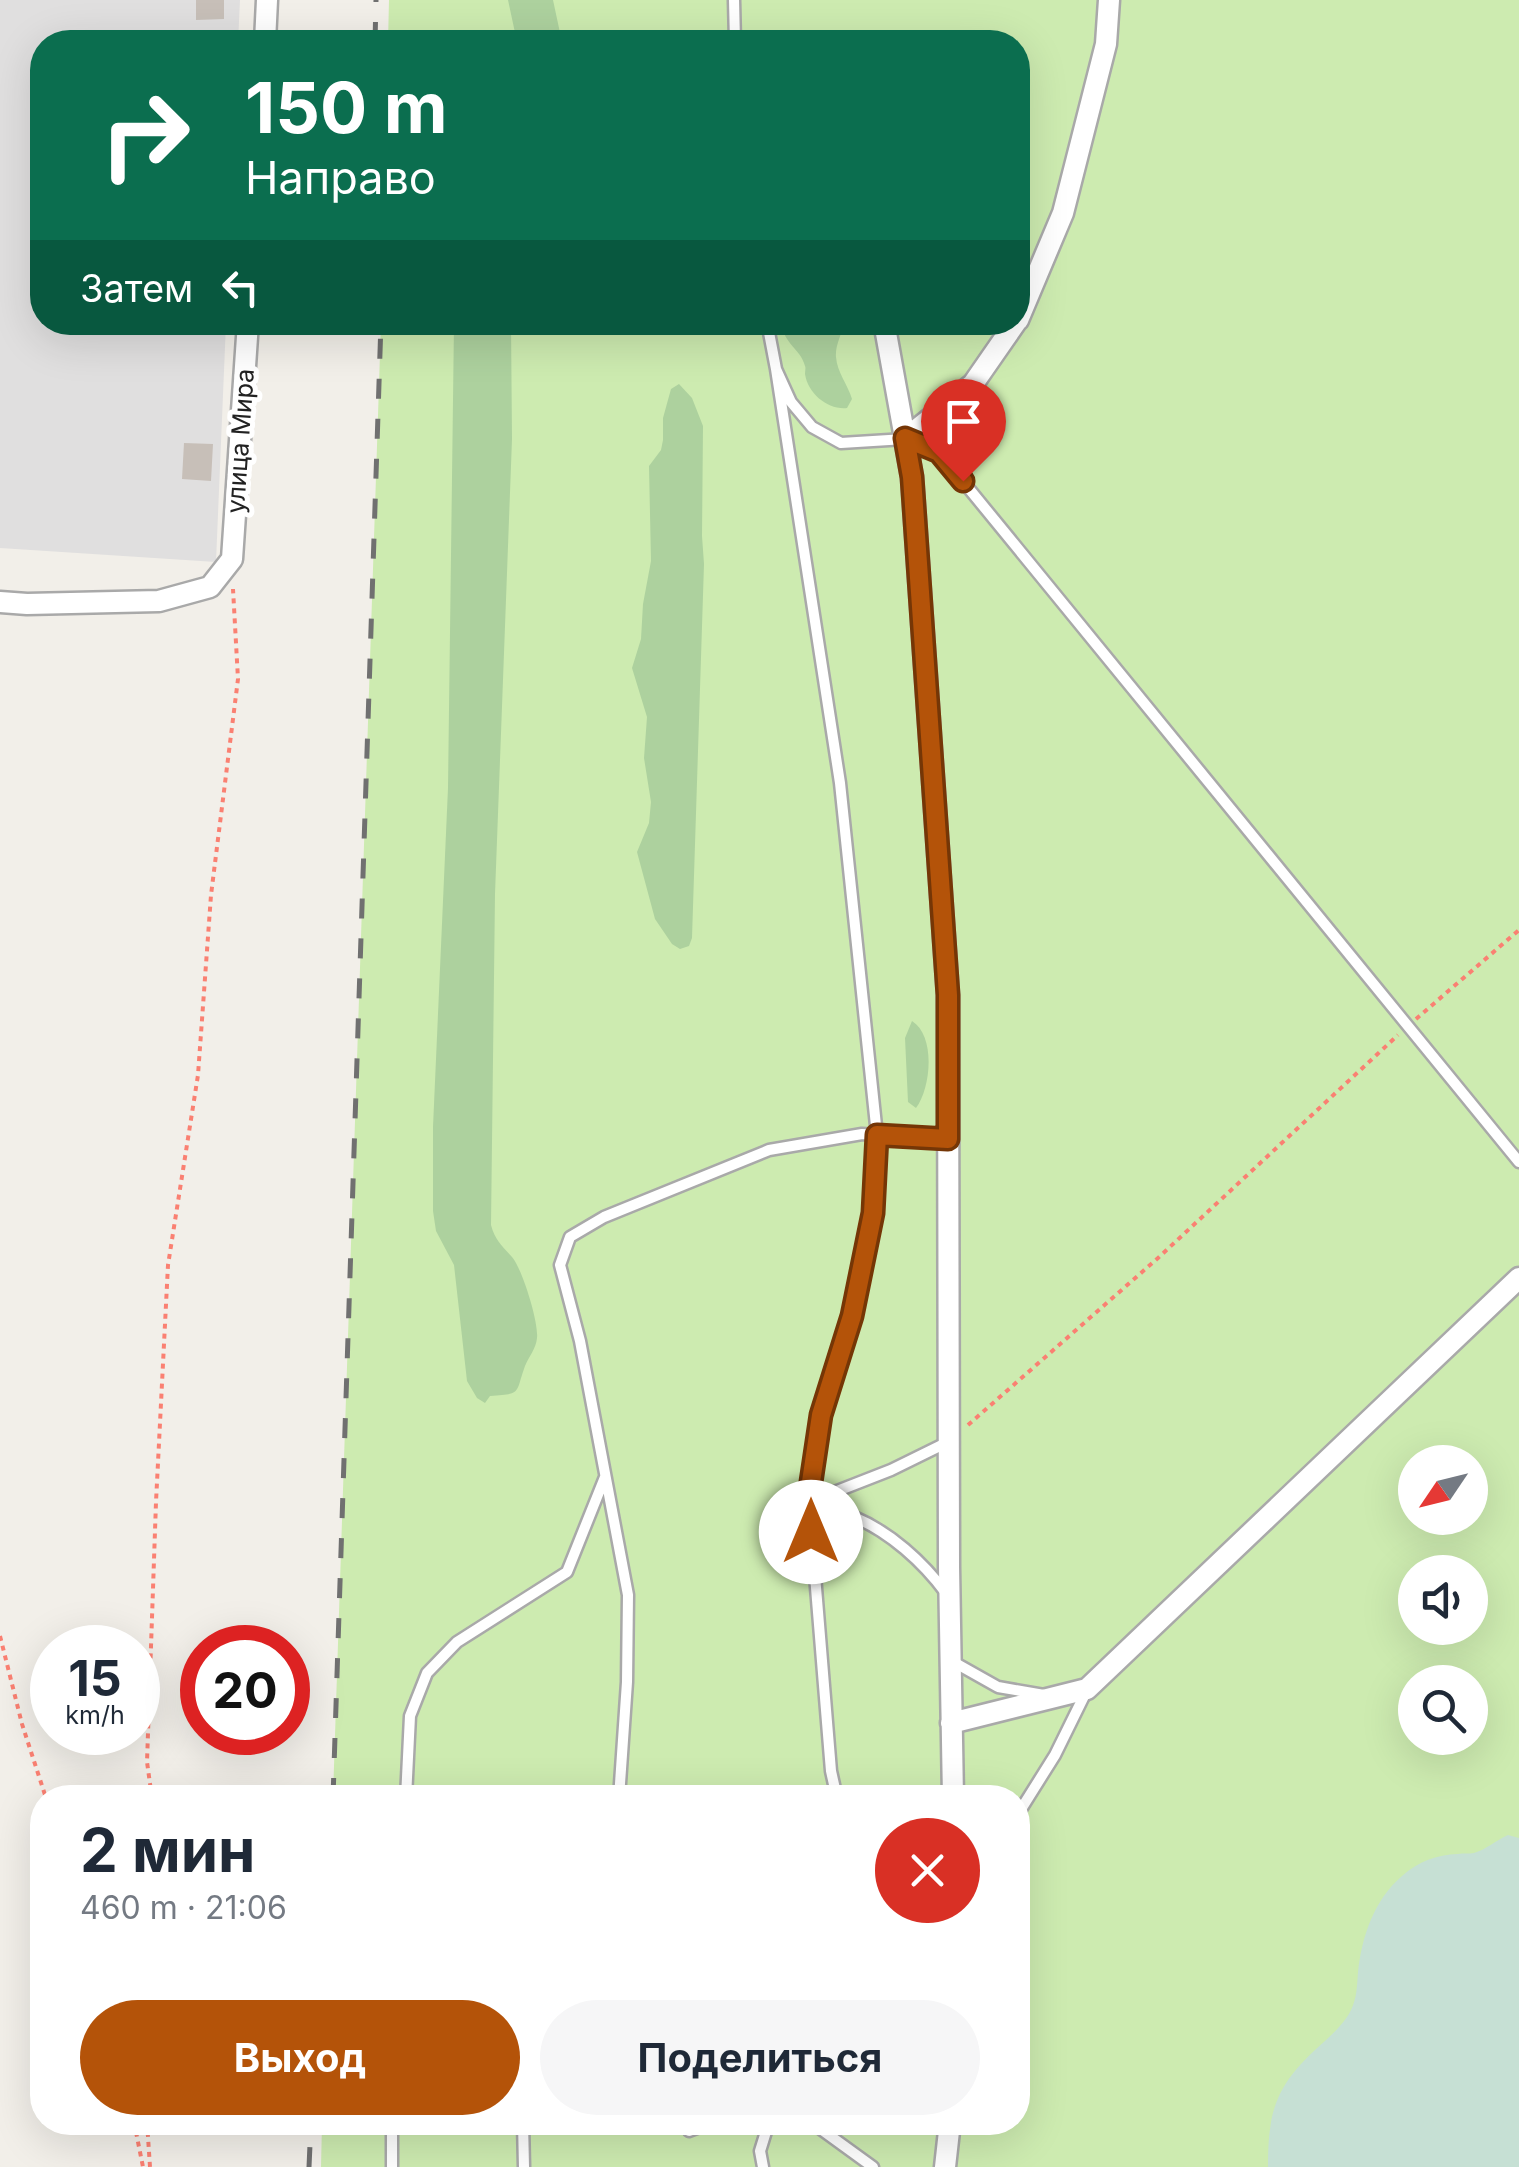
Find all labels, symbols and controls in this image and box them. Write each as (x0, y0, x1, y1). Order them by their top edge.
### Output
text: 150 m (245, 65, 448, 150)
icon: right (80, 70, 210, 200)
text: Направо (245, 150, 436, 205)
icon: left (213, 260, 268, 315)
text: Затем (80, 265, 193, 311)
street label: улица Мира (220, 368, 260, 514)
pin (921, 379, 1006, 482)
icon: arrive (936, 394, 991, 449)
north arrow (1398, 1445, 1488, 1535)
map controls (1398, 1445, 1488, 1755)
position arrow (759, 1480, 863, 1584)
button: sound (1398, 1555, 1488, 1645)
speed limit sign: 20 (180, 1625, 310, 1755)
text: 15 (68, 1648, 122, 1708)
button: search (1398, 1665, 1488, 1755)
text: km/h (65, 1700, 125, 1730)
text: 2 мин (80, 1814, 255, 1886)
button: close (875, 1818, 980, 1923)
text: 460 m · 21:06 (80, 1888, 287, 1927)
button: Выход (80, 2000, 520, 2115)
button: Поделиться (540, 2000, 980, 2115)

